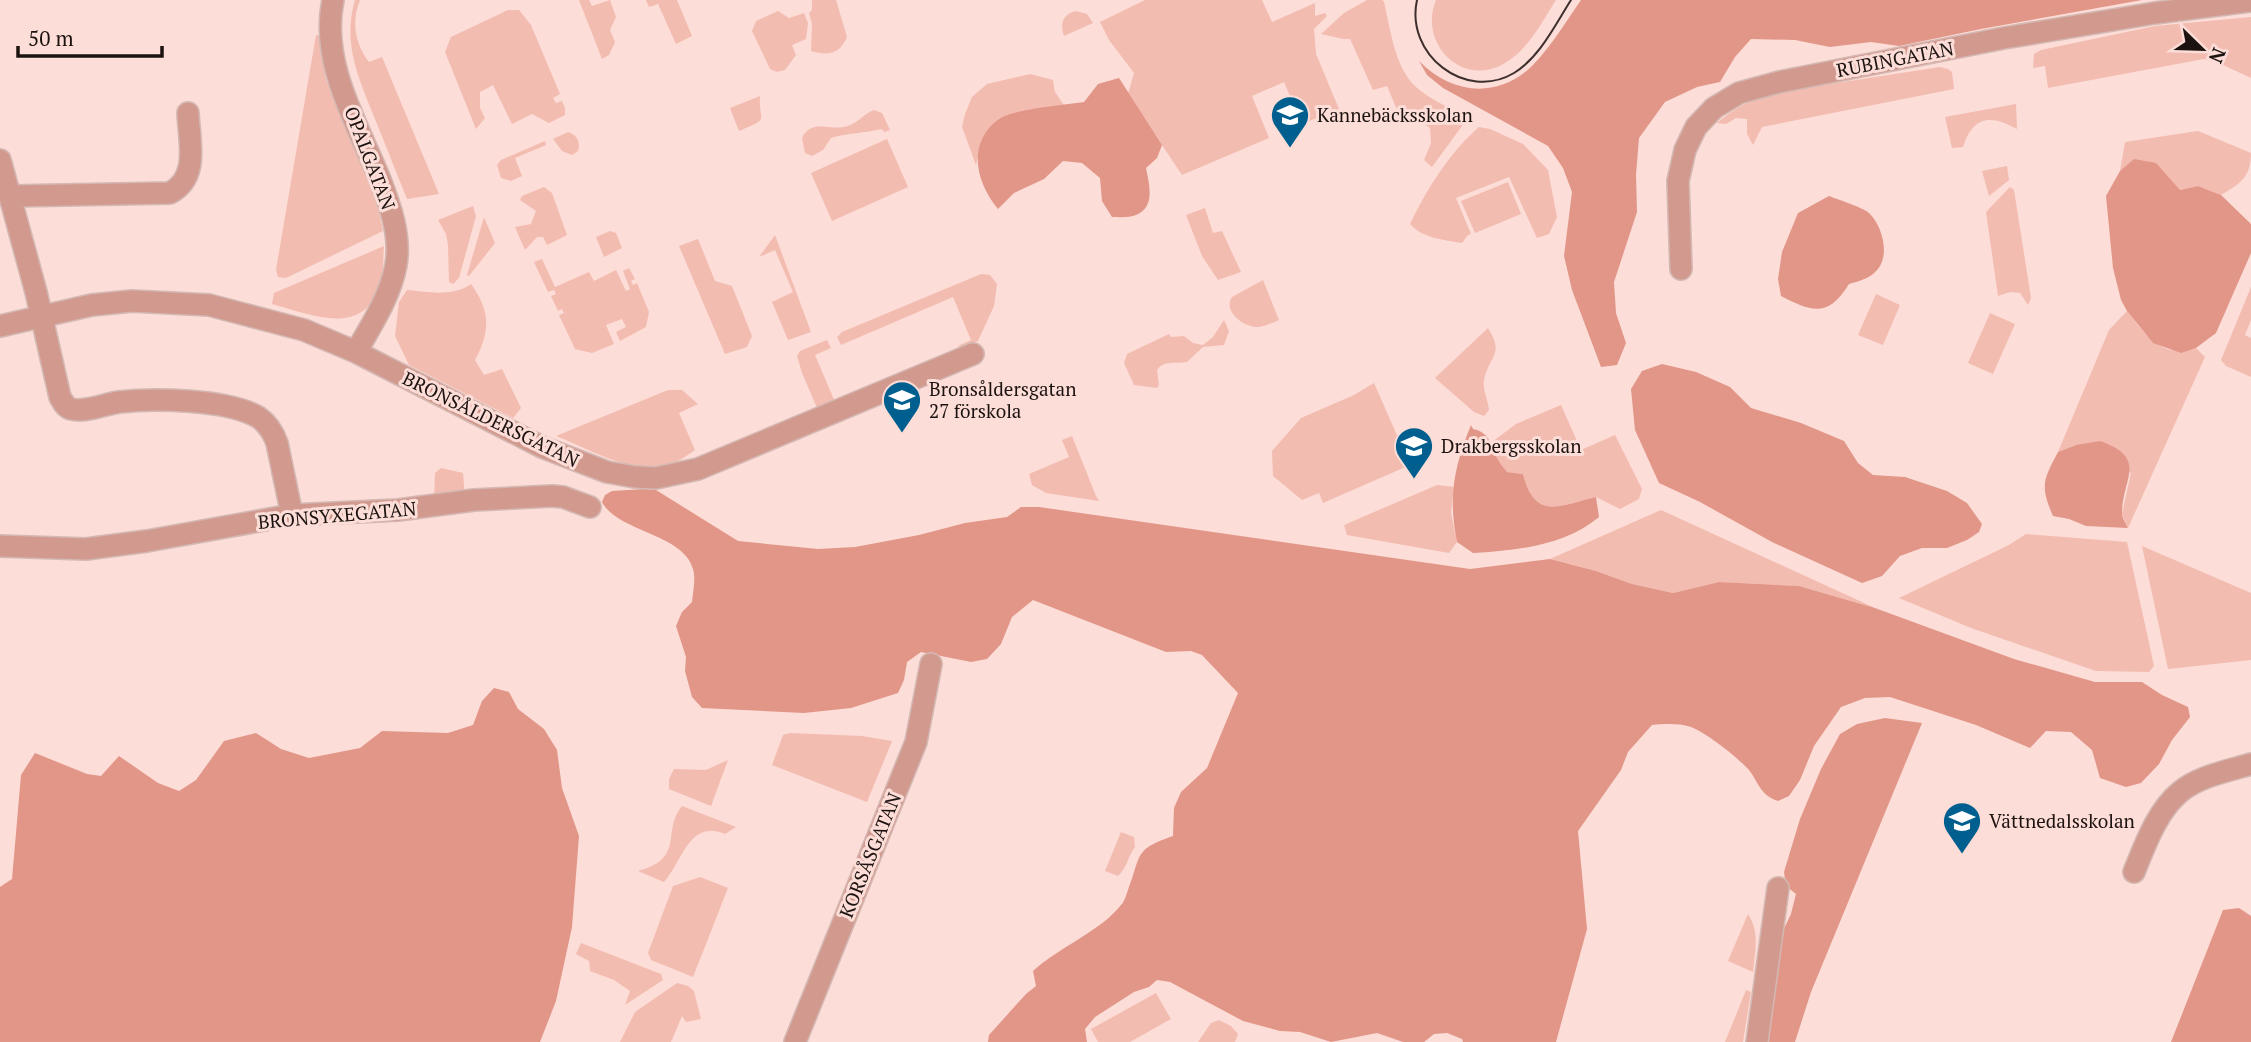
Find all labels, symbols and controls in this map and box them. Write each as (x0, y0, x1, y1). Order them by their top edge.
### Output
scale bar (18, 14, 161, 58)
north arrow (2167, 14, 2237, 84)
text: 50 m (28, 24, 74, 52)
street label: RUBINGATAN (1834, 35, 1956, 82)
text: N (2204, 44, 2232, 68)
school or university icon: Kannebäcksskolan (1269, 94, 1311, 149)
place label: Kannebäcksskolan (1317, 102, 1473, 127)
street label: OPALGATAN (339, 103, 402, 213)
street label: BRONSÅLDERSGATAN (399, 365, 584, 472)
place label: Bronsåldersgatan 27 förskola (929, 376, 1076, 423)
school or university icon: Bronsåldersgatan 27 förskola (881, 379, 923, 434)
school or university icon: Drakbergsskolan (1393, 425, 1435, 480)
place label: Drakbergsskolan (1441, 433, 1582, 458)
street label: BRONSYXEGATAN (257, 495, 417, 534)
street label: KORSÅSGATAN (833, 788, 906, 921)
school or university icon: Vättnedalsskolan (1941, 800, 1983, 855)
place label: Vättnedalsskolan (1989, 808, 2135, 833)

